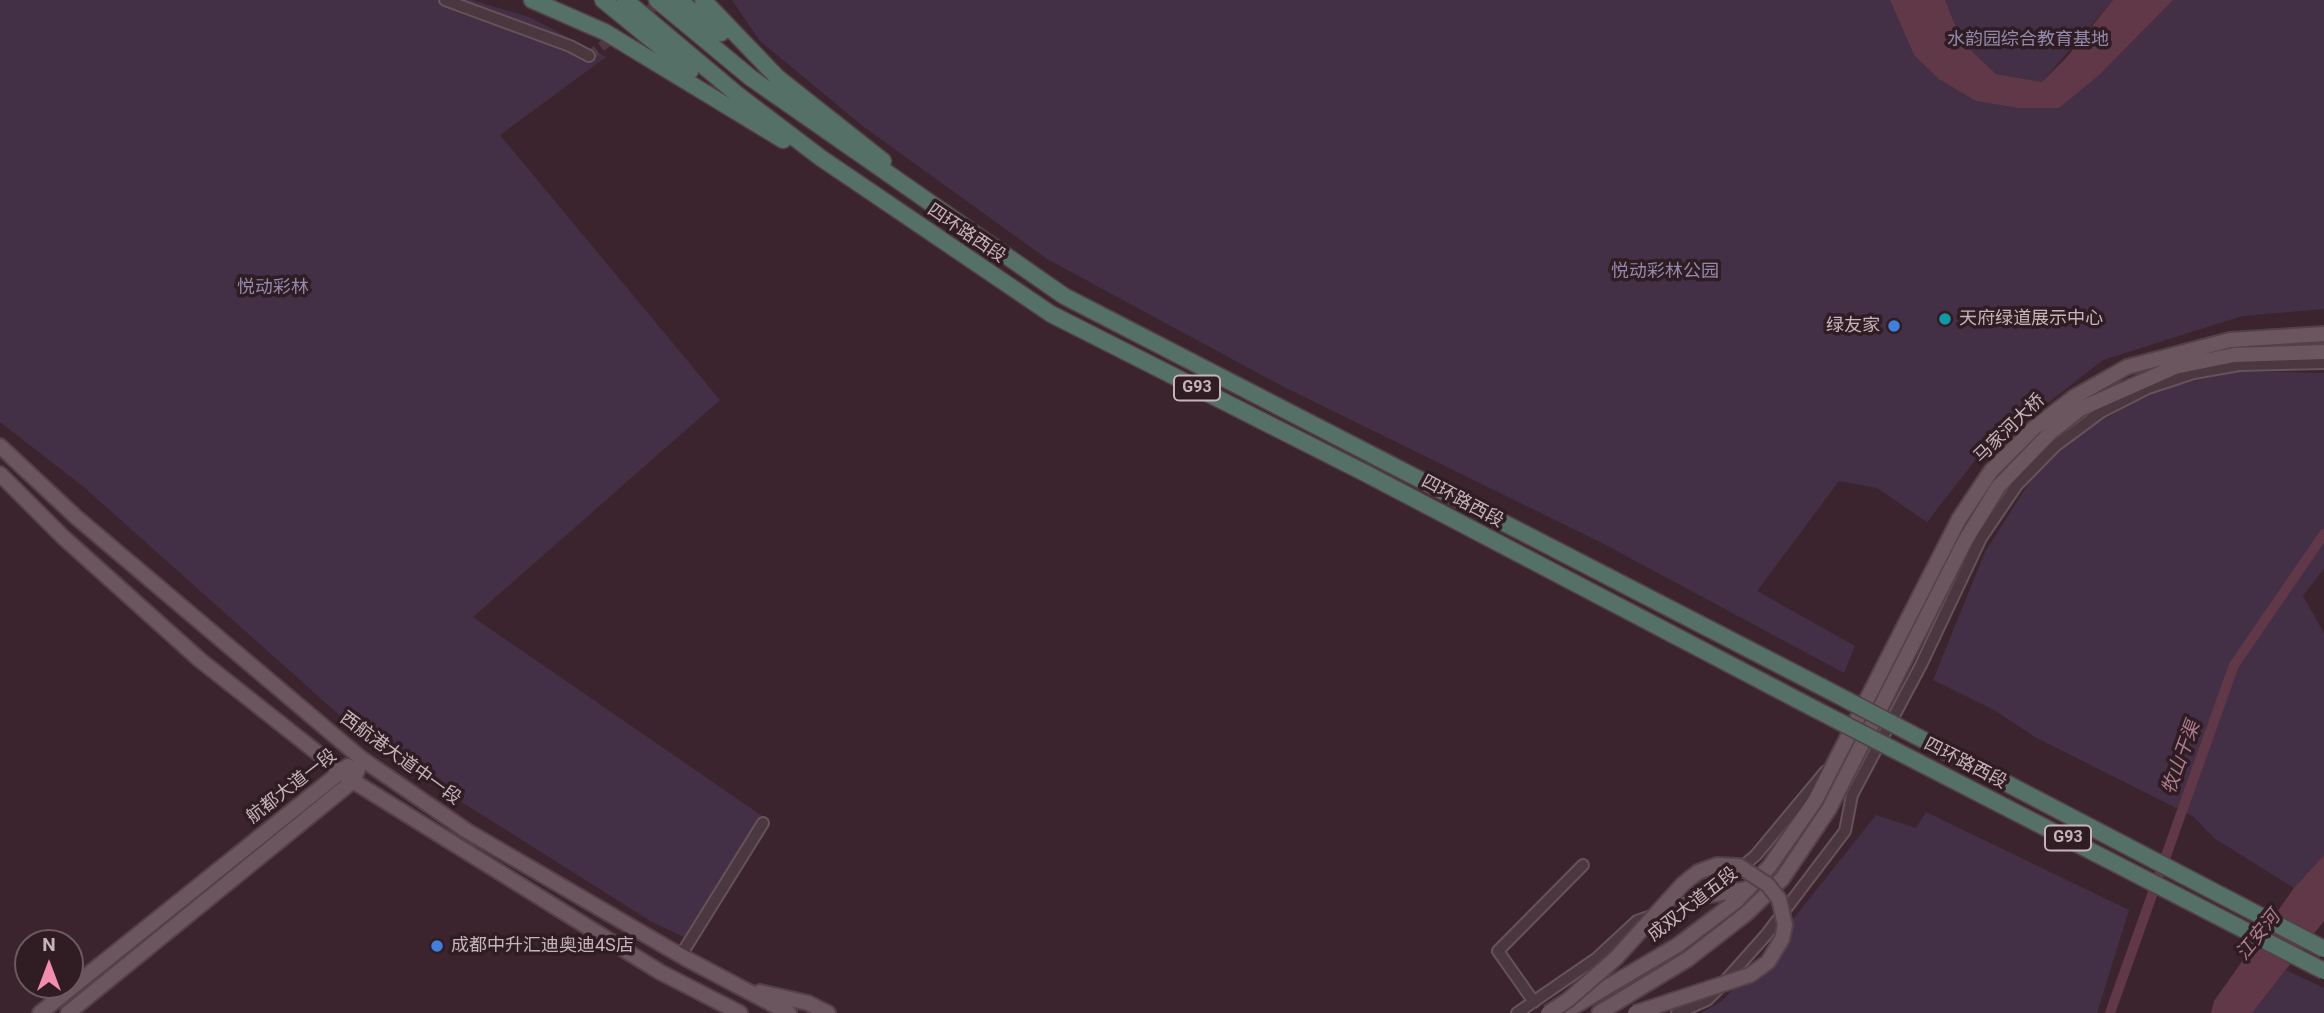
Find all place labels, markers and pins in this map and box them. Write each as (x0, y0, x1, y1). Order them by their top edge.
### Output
place label: 天府绿道展示中心 (1959, 308, 2103, 330)
marker: 天府绿道展示中心 (1937, 311, 1953, 327)
place label: 绿友家 (1826, 315, 1880, 337)
marker: 绿友家 (1886, 318, 1902, 334)
place label: 成都中升汇迪奥迪4S店 (451, 935, 634, 957)
marker: 成都中升汇迪奥迪4S店 (429, 938, 445, 954)

